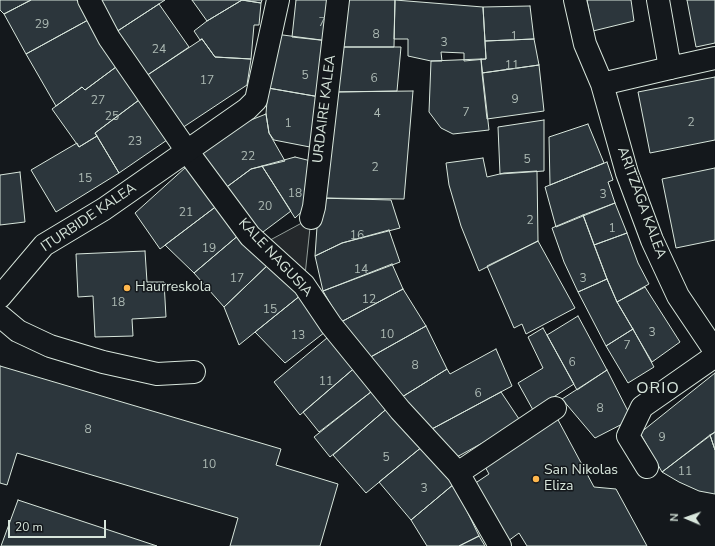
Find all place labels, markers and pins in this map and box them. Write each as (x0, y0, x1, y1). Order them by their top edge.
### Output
place label: Haurreskola (135, 280, 211, 296)
marker: Haurreskola (122, 283, 132, 293)
place label: San Nikolas Eliza (544, 463, 618, 496)
marker: San Nikolas Eliza (531, 474, 541, 484)

